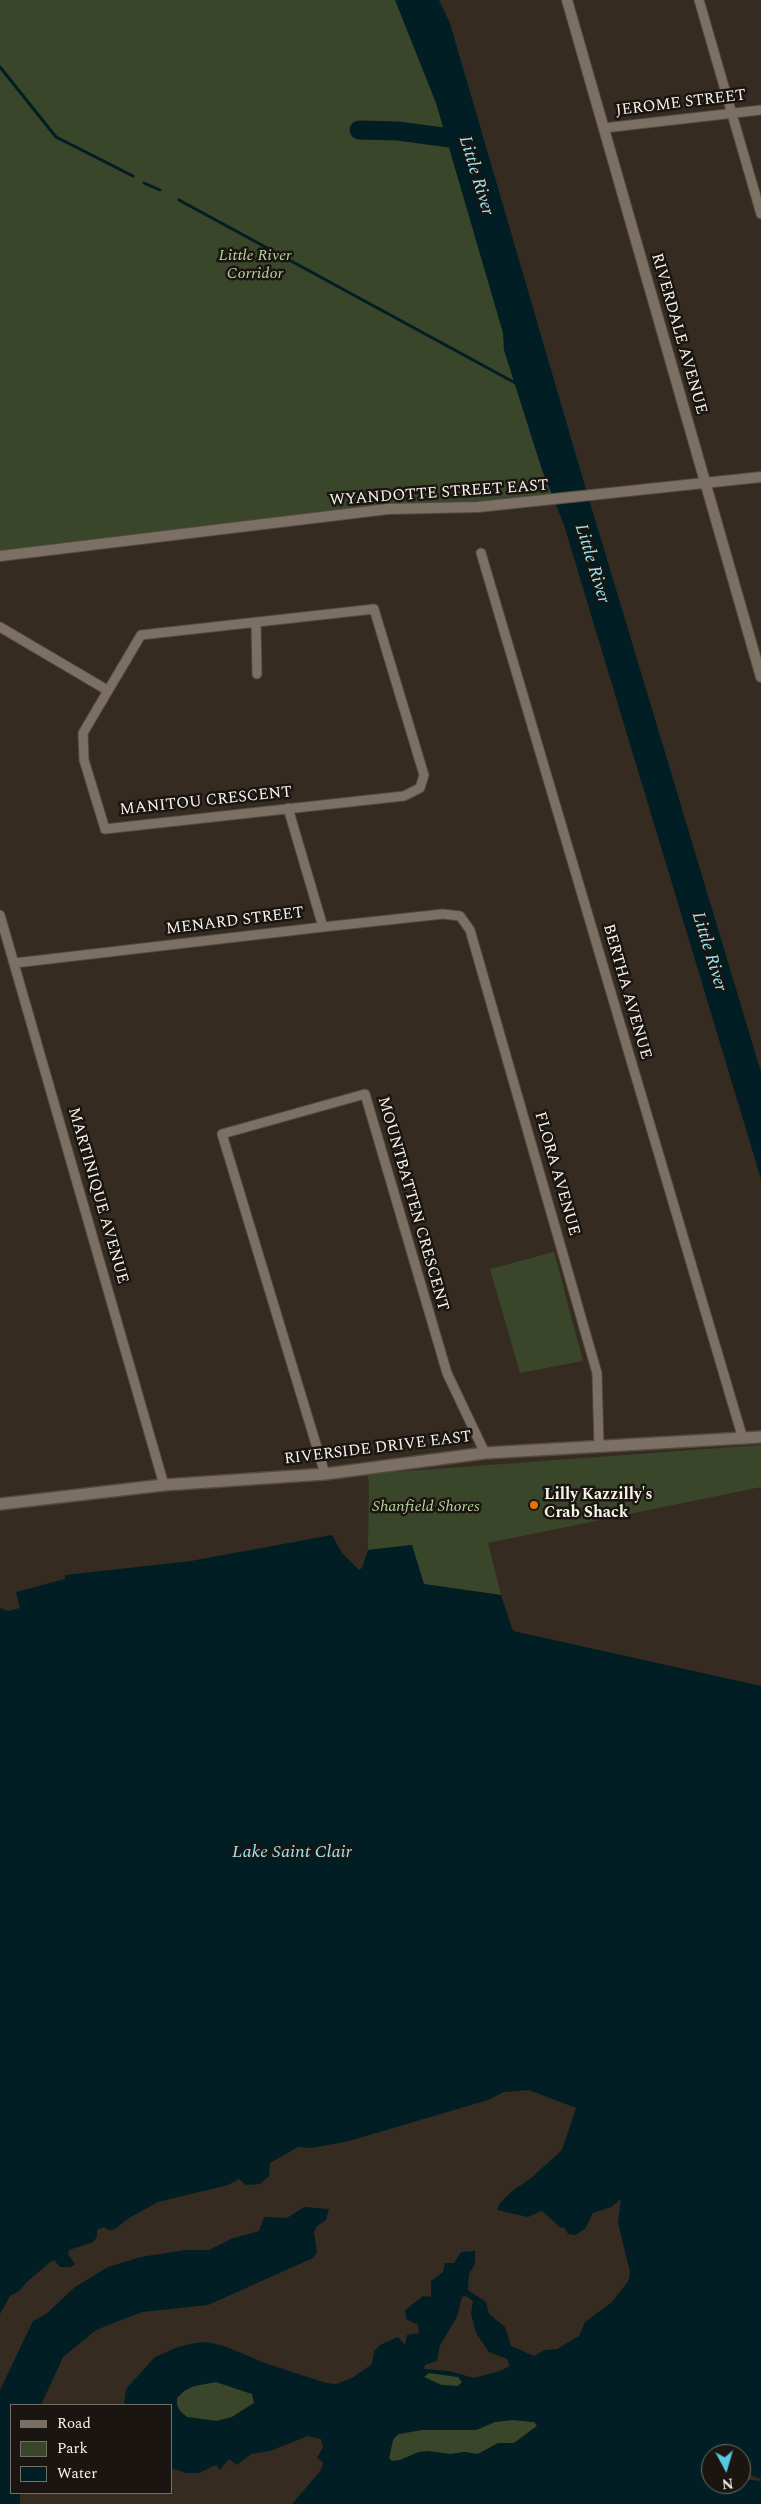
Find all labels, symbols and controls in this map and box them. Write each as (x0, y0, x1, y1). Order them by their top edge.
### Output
street label: JEROME STREET (615, 86, 747, 122)
water label: Little River (453, 134, 497, 218)
park label: Little River Corridor (219, 247, 291, 285)
street label: RIVERDALE AVENUE (646, 251, 710, 417)
street label: WYANDOTTE STREET EAST (329, 477, 549, 511)
water label: Little River (569, 522, 613, 606)
street label: MANITOU CRESCENT (119, 783, 293, 821)
street label: MENARD STREET (165, 904, 305, 940)
water label: Little River (686, 910, 730, 994)
street label: BERTHA AVENUE (597, 922, 655, 1062)
street label: MOUNTBATTEN CRESCENT (372, 1095, 452, 1313)
street label: MARTINIQUE AVENUE (63, 1106, 131, 1286)
street label: FLORA AVENUE (529, 1110, 583, 1238)
street label: RIVERSIDE DRIVE EAST (283, 1428, 473, 1470)
place label: Lilly Kazzilly's Crab Shack (544, 1486, 653, 1524)
park label: Shanfield Shores (372, 1498, 480, 1518)
marker: Lilly Kazzilly's Crab Shack (528, 1499, 540, 1511)
water label: Lake Saint Clair (232, 1842, 352, 1864)
legend (10, 2404, 172, 2494)
text: Road (57, 2412, 91, 2435)
text: Park (57, 2437, 88, 2460)
north arrow (701, 2444, 751, 2494)
text: Water (57, 2462, 97, 2485)
text: N (721, 2472, 734, 2494)

